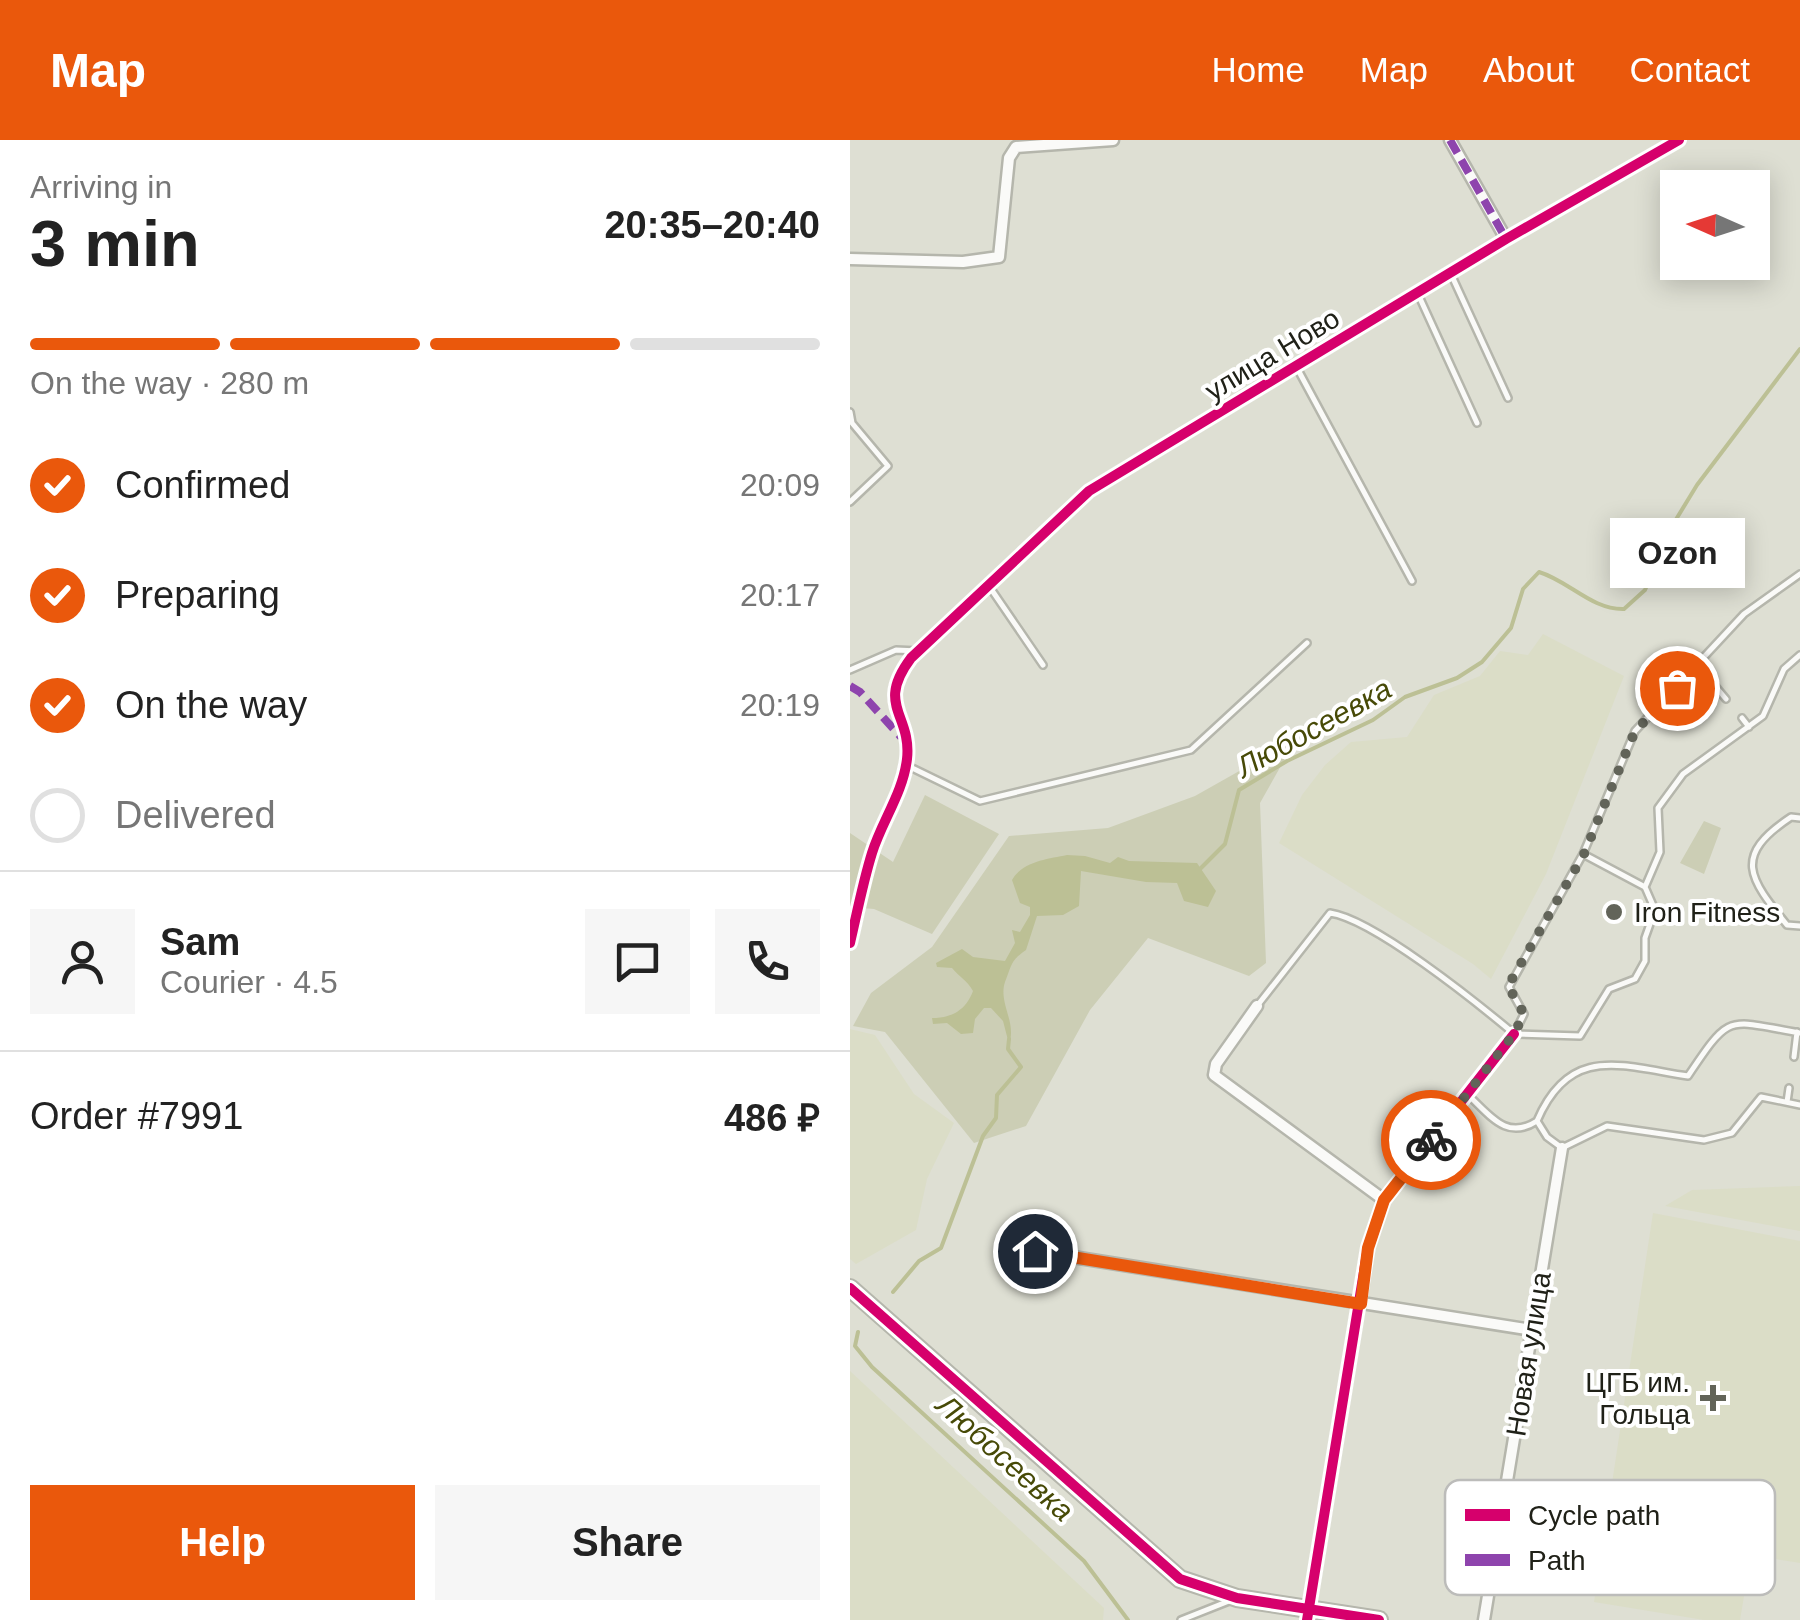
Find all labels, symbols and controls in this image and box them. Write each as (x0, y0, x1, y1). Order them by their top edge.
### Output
text: Map (50, 44, 146, 97)
text: Home (1211, 50, 1305, 89)
text: Map (1360, 50, 1428, 89)
text: About (1483, 50, 1574, 89)
text: Contact (1629, 50, 1750, 89)
text: Arriving in (30, 169, 172, 205)
north arrow (1660, 170, 1770, 280)
map controls (1660, 170, 1770, 280)
text: 20:35–20:40 (604, 204, 820, 246)
text: 3 min (30, 207, 200, 280)
street label: улица Ново (1200, 302, 1345, 407)
text: On the way · 280 m (30, 365, 309, 401)
icon: check (30, 458, 85, 513)
text: Confirmed (115, 464, 290, 506)
text: 20:09 (740, 467, 820, 503)
callout: Ozon (1610, 518, 1744, 588)
text: Ozon (1638, 535, 1717, 571)
icon: check (30, 568, 85, 623)
text: Preparing (115, 574, 280, 616)
text: 20:17 (740, 577, 820, 613)
pin (1635, 646, 1720, 731)
icon: bag (1650, 661, 1705, 716)
water label: Любосеевка (1229, 672, 1397, 785)
icon: check (30, 678, 85, 733)
text: On the way (115, 684, 307, 726)
text: 20:19 (740, 687, 820, 723)
text: Delivered (115, 794, 276, 836)
place label: Iron Fitness (1634, 897, 1780, 928)
marker: Iron Fitness (1603, 901, 1625, 923)
button: person (30, 909, 135, 1014)
button: chat (585, 909, 690, 1014)
button: phone (715, 909, 820, 1014)
text: Sam (160, 921, 240, 963)
text: Courier · 4.5 (160, 964, 338, 1000)
courier (1381, 1090, 1481, 1190)
text: Order #7991 (30, 1095, 243, 1137)
text: 486 ₽ (724, 1097, 820, 1139)
icon: bike (1404, 1113, 1459, 1168)
pin (993, 1209, 1078, 1294)
icon: home (1008, 1224, 1063, 1279)
street label: Новая улица (1500, 1269, 1557, 1438)
place label: ЦГБ им. Гольца (1585, 1367, 1690, 1430)
marker: ЦГБ им. Гольца (1700, 1385, 1726, 1411)
water label: Любосеевка (929, 1387, 1080, 1527)
legend (1445, 1480, 1775, 1595)
button: Help (30, 1485, 415, 1600)
button: Share (435, 1485, 820, 1600)
text: Cycle path (1528, 1500, 1660, 1531)
text: Path (1528, 1545, 1586, 1576)

